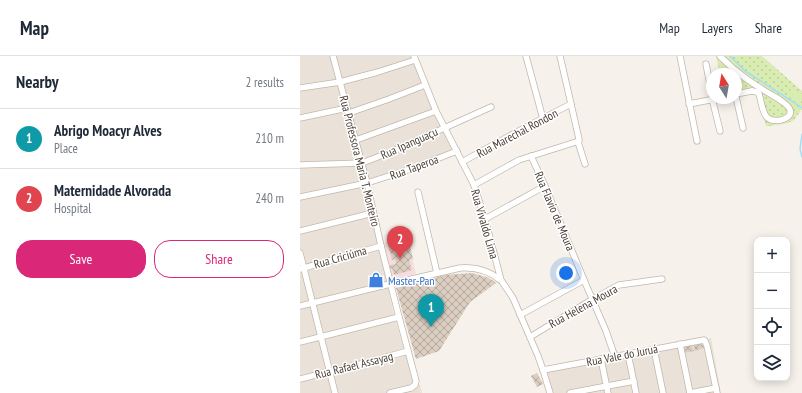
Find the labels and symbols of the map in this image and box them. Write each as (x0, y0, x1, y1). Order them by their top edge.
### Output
north arrow (706, 68, 742, 104)
street label: Rua Professora Maria T. Monteiro (336, 94, 384, 228)
street label: Rua Marechal Rondon (474, 105, 560, 161)
street label: Rua Ipanguaçu (378, 124, 440, 162)
street label: Rua Taperoa (388, 151, 441, 183)
street label: Rua Flavio de Moura (532, 169, 579, 253)
street label: Rua Vivaldo Lima (468, 188, 502, 261)
pin: 2 (387, 226, 413, 259)
street label: Rua Criciúma (312, 242, 368, 272)
your location (556, 263, 576, 283)
shop icon: Master-Pan (367, 271, 385, 289)
place label: Master-Pan (388, 273, 435, 288)
street label: Rua Helena Moura (546, 281, 620, 331)
pin: 1 (418, 294, 444, 327)
street label: Rua Vale do Juruá (585, 341, 659, 369)
street label: Rua Rafael Assayag (313, 348, 395, 382)

